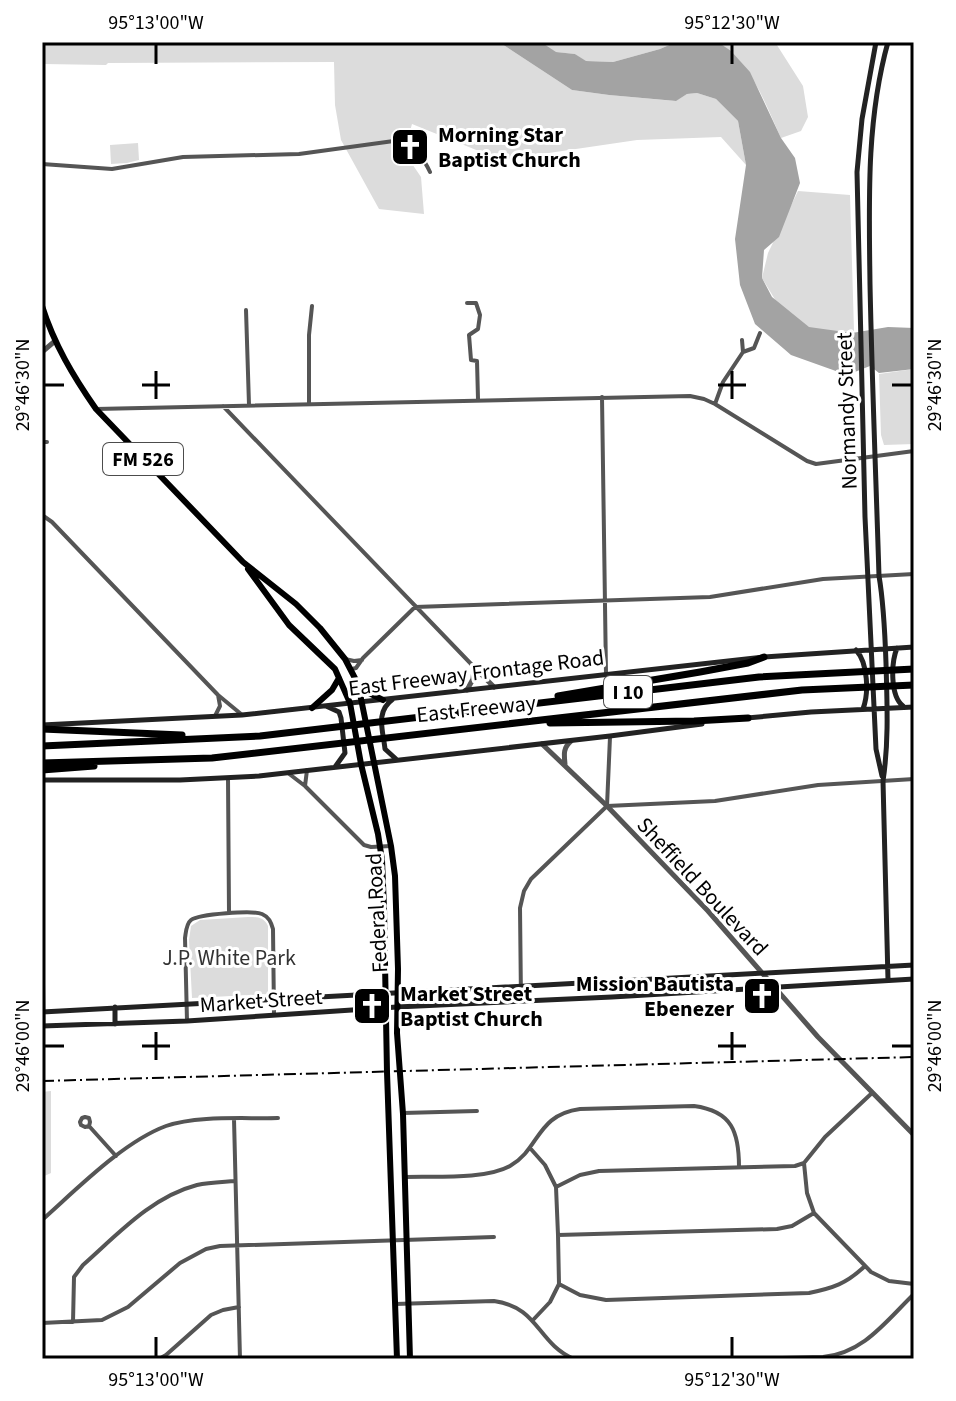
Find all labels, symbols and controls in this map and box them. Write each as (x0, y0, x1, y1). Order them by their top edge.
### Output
text: 95°13'00"W (108, 9, 204, 37)
text: 95°12'30"W (684, 9, 780, 37)
place label: Morning Star Baptist Church (438, 119, 581, 176)
church icon: Morning Star Baptist Church (389, 126, 431, 168)
street label: Normandy Street (828, 331, 866, 490)
text: 29°46'30"N (9, 339, 37, 431)
text: 29°46'30"N (921, 339, 949, 431)
road number: FM 526 (103, 443, 183, 475)
street label: East Freeway Frontage Road (346, 641, 606, 705)
road number: I 10 (604, 676, 652, 708)
street label: East Freeway (415, 687, 538, 731)
street label: Sheffield Boulevard (629, 810, 775, 963)
street label: Federal Road (358, 852, 396, 974)
park label: J.P. White Park (162, 942, 296, 974)
place label: Mission Bautista Ebenezer (576, 968, 734, 1025)
church icon: Mission Bautista Ebenezer (741, 975, 783, 1017)
place label: Market Street Baptist Church (400, 978, 543, 1035)
street label: Market Street (199, 981, 324, 1021)
church icon: Market Street Baptist Church (351, 985, 393, 1027)
text: 29°46'00"N (9, 1000, 37, 1092)
text: 29°46'00"N (921, 1000, 949, 1092)
text: 95°13'00"W (108, 1366, 204, 1394)
text: 95°12'30"W (684, 1366, 780, 1394)

